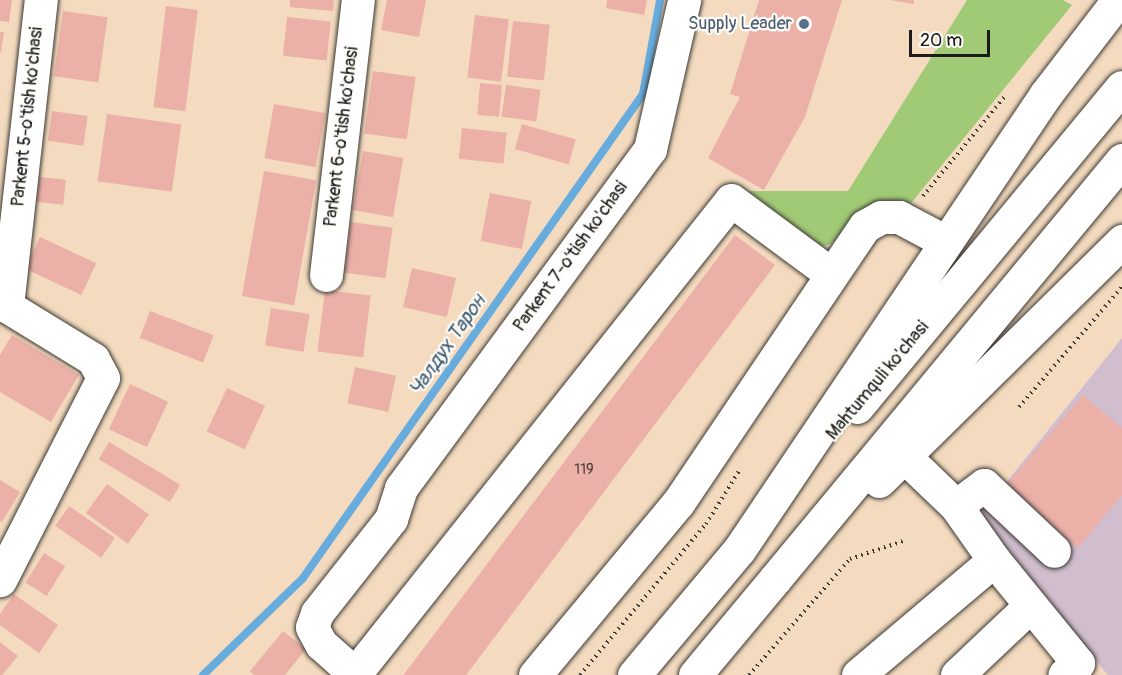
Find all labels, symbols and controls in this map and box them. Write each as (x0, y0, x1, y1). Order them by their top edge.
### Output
place label: Supply Leader (688, 13, 792, 35)
marker: Supply Leader (797, 17, 811, 31)
scale bar (912, 18, 993, 56)
street label: Parkent 5-o'tish ko'chasi (8, 26, 48, 208)
text: 20 m (920, 29, 962, 52)
street label: Parkent 6-o'tish ko'chasi (320, 46, 364, 228)
street label: Parkent 7-o'tish ko'chasi (509, 178, 633, 336)
water label: Чалдух Тарон (404, 290, 490, 400)
street label: Mahtumquli ko'chasi (822, 317, 934, 445)
house number: 119 (574, 461, 594, 479)

